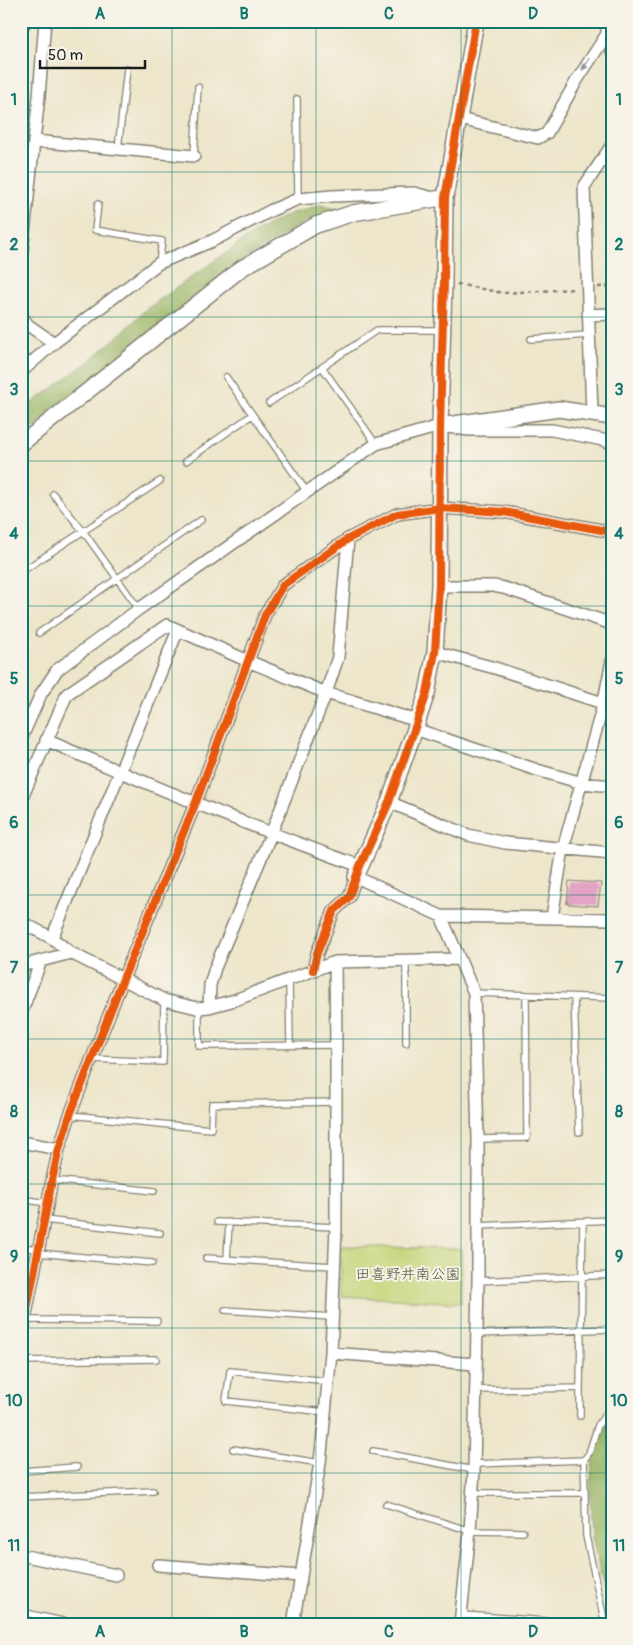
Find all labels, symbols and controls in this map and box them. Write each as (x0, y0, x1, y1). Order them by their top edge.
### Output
text: A (95, 4, 106, 24)
text: B (239, 4, 249, 24)
text: C (384, 4, 394, 24)
text: D (528, 4, 538, 24)
scale bar (40, 38, 145, 70)
text: 50 m (48, 46, 83, 65)
one-way arrow (582, 57, 591, 70)
text: 1 (11, 90, 17, 110)
text: 1 (616, 90, 622, 110)
text: 2 (10, 235, 19, 255)
text: 2 (615, 235, 624, 255)
text: 3 (10, 380, 19, 400)
text: 3 (615, 380, 624, 400)
text: 4 (9, 524, 19, 544)
text: 4 (614, 524, 624, 544)
text: 5 (10, 669, 19, 689)
text: 5 (615, 669, 624, 689)
text: 6 (9, 813, 19, 833)
text: 6 (614, 813, 624, 833)
text: 7 (10, 958, 19, 978)
text: 7 (615, 958, 624, 978)
text: 8 (10, 1102, 18, 1122)
text: 8 (615, 1102, 623, 1122)
text: 9 (10, 1247, 18, 1267)
text: 9 (615, 1247, 623, 1267)
park label: 田喜野井南公園 (355, 1265, 461, 1284)
text: 10 (5, 1391, 23, 1411)
text: 10 (610, 1391, 628, 1411)
text: 11 (8, 1536, 20, 1556)
text: 11 (613, 1536, 625, 1556)
text: A (95, 1622, 106, 1642)
text: B (239, 1622, 249, 1642)
text: C (384, 1622, 394, 1642)
text: D (528, 1622, 538, 1642)

